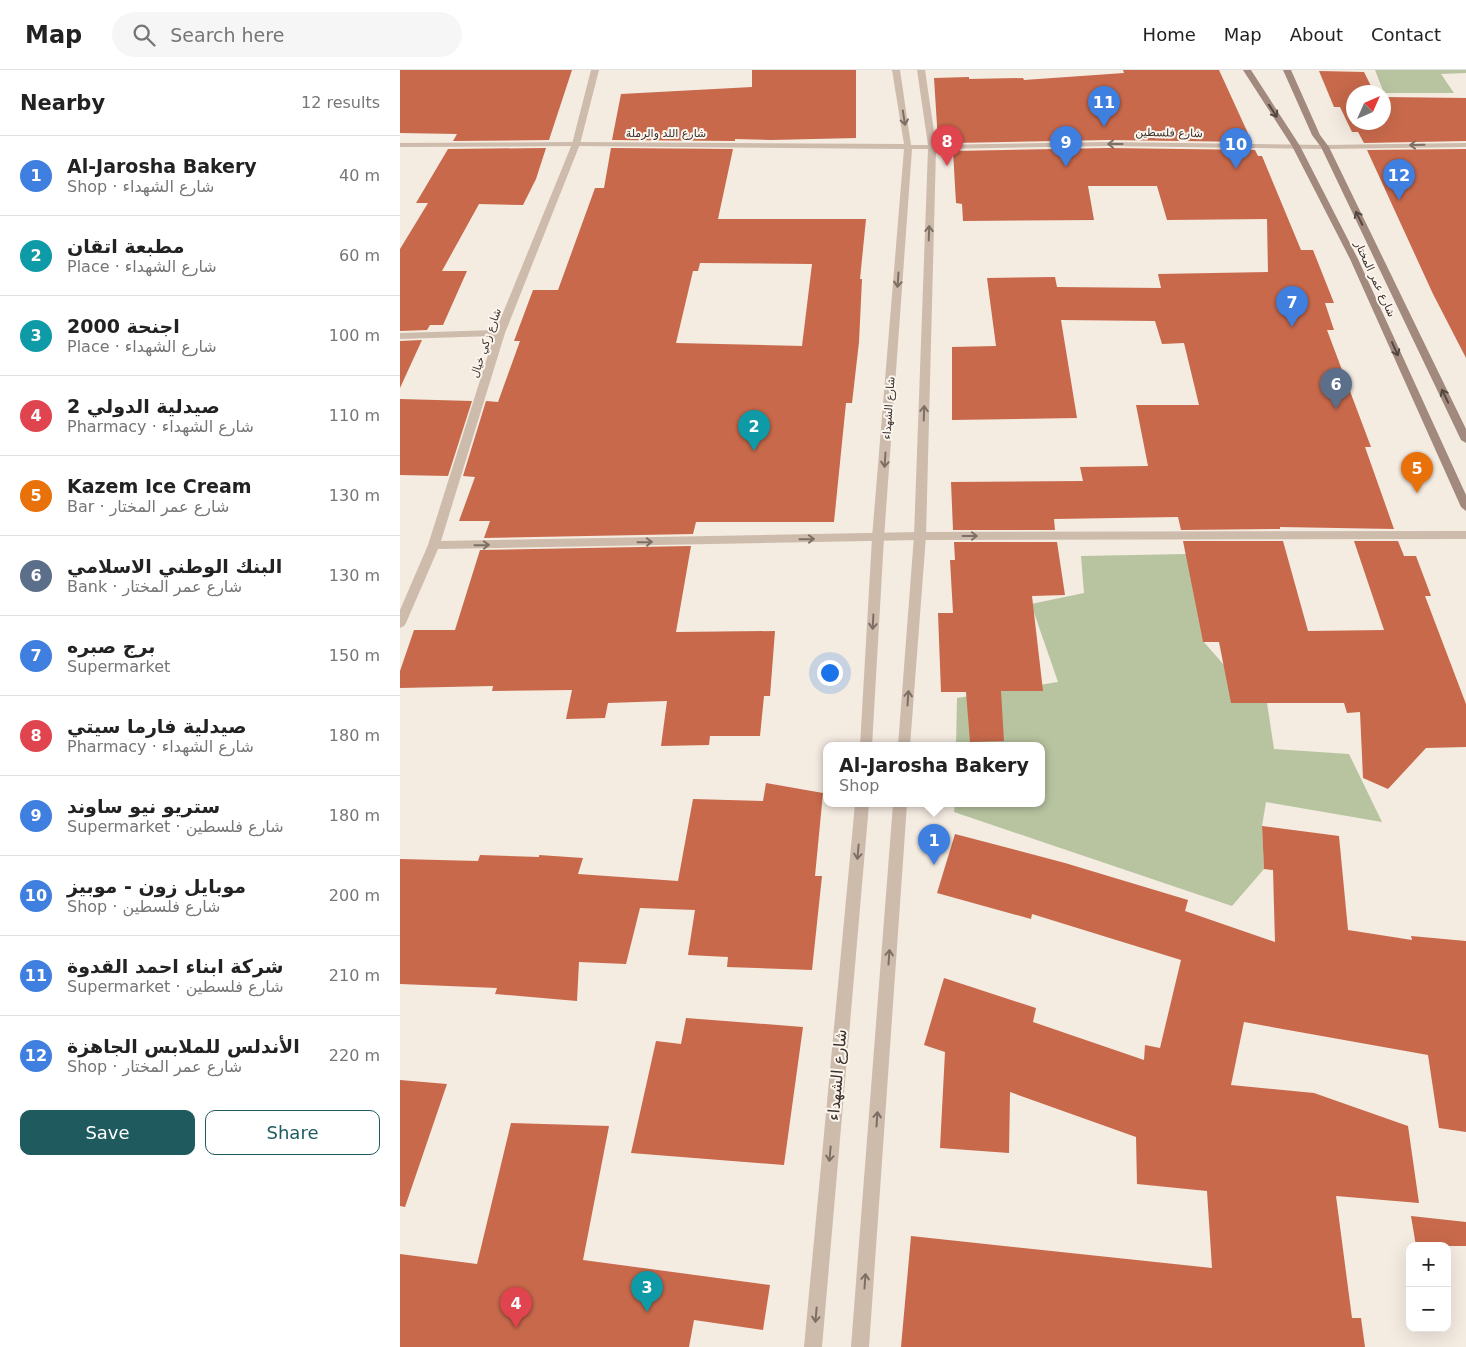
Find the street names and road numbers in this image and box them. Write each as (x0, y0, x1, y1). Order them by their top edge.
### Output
street label: شارع فلسطين (1135, 126, 1203, 140)
street label: شارع اللد والرملة (626, 127, 706, 140)
street label: شارع عمر المختار (1351, 238, 1398, 319)
street label: شارع زكي خيال (468, 307, 504, 379)
street label: شارع الشهداء (880, 376, 898, 440)
street label: شارع الشهداء (824, 1028, 851, 1122)

